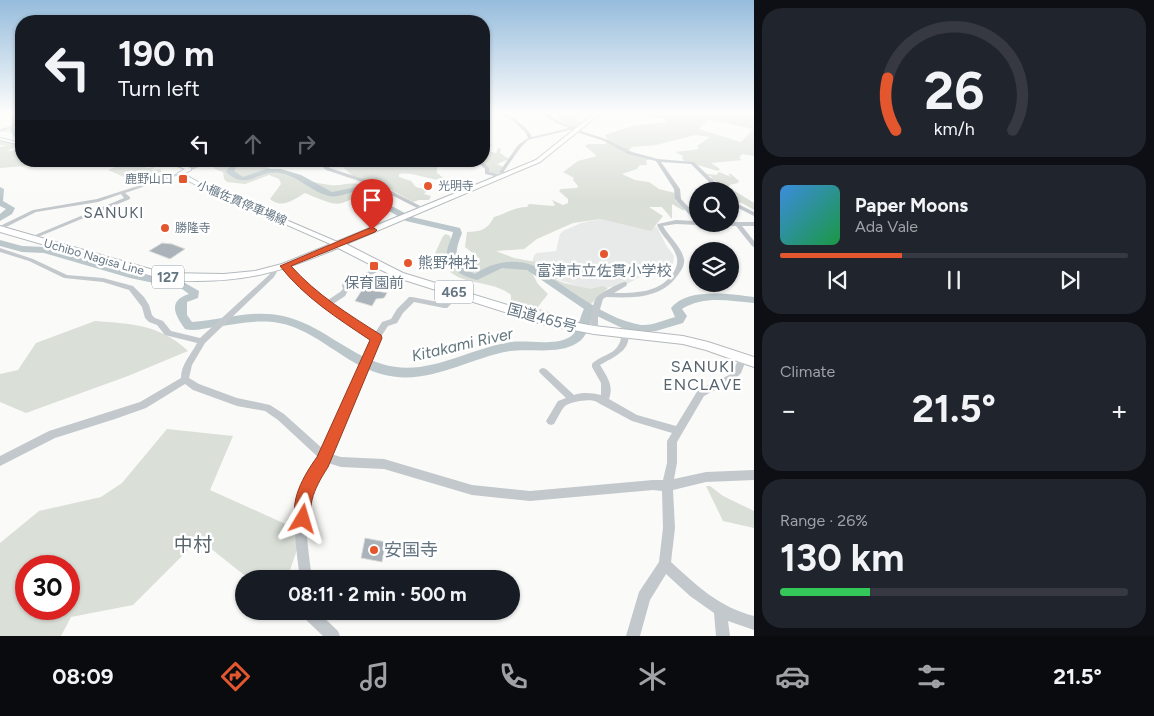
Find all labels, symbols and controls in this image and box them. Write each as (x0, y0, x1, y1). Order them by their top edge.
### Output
text: 190 m (118, 33, 215, 75)
icon: left (35, 35, 100, 100)
text: 26 (924, 60, 984, 122)
text: Turn left (118, 75, 200, 102)
text: km/h (934, 118, 974, 139)
icon: left (186, 130, 214, 158)
icon: ahead (239, 130, 267, 158)
icon: right (292, 130, 320, 158)
place label: 鹿野山口 (125, 172, 173, 186)
marker: 鹿野山口 (177, 173, 189, 185)
street label: 小櫃佐貫停車場線 (195, 178, 289, 228)
pin (351, 179, 393, 230)
place label: 光明寺 (438, 179, 474, 193)
marker: 光明寺 (422, 180, 434, 192)
map controls (689, 182, 739, 292)
button: search (689, 182, 739, 232)
icon: arrive (358, 186, 386, 214)
text: Paper Moons (855, 194, 968, 217)
district label: SANUKI (84, 204, 144, 222)
text: Ada Vale (855, 217, 918, 236)
place label: 勝隆寺 (175, 221, 211, 235)
marker: 勝隆寺 (159, 222, 171, 234)
street label: Uchibo Nagisa Line (42, 236, 146, 278)
button: layers (689, 242, 739, 292)
marker: 富津市立佐貫小学校 (598, 248, 610, 260)
place label: 熊野神社 (418, 254, 478, 272)
marker: 熊野神社 (402, 257, 414, 269)
marker: 保育園前 (368, 260, 380, 272)
place label: 富津市立佐貫小学校 (536, 262, 672, 280)
road number: 127 (152, 266, 184, 288)
icon: previous (824, 266, 852, 294)
icon: pause (940, 266, 968, 294)
icon: next (1056, 266, 1084, 294)
place label: 保育園前 (344, 274, 404, 292)
road number: 465 (435, 280, 473, 304)
street label: 国道465号 (505, 300, 579, 336)
water label: Kitakami River (410, 323, 515, 365)
district label: SANUKI ENCLAVE (663, 357, 743, 394)
text: Climate (780, 362, 835, 381)
text: 21.5° (912, 386, 996, 432)
text: − (780, 393, 797, 427)
text: + (1111, 393, 1128, 427)
position arrow (276, 492, 328, 544)
text: Range · 26% (780, 511, 868, 530)
district label: 中村 (174, 533, 212, 556)
text: 130 km (780, 535, 904, 581)
place label: 安国寺 (384, 539, 438, 561)
marker: 安国寺 (368, 544, 380, 556)
speed limit sign: 30 (15, 555, 80, 620)
text: 08:11 · 2 min · 500 m (288, 583, 467, 606)
icon: directions (218, 659, 253, 694)
icon: music (357, 659, 392, 694)
icon: phone (496, 659, 531, 694)
icon: climate (635, 659, 670, 694)
icon: car (775, 659, 810, 694)
icon: filters (914, 659, 949, 694)
text: 08:09 (52, 663, 113, 690)
text: 21.5° (1053, 663, 1102, 690)

